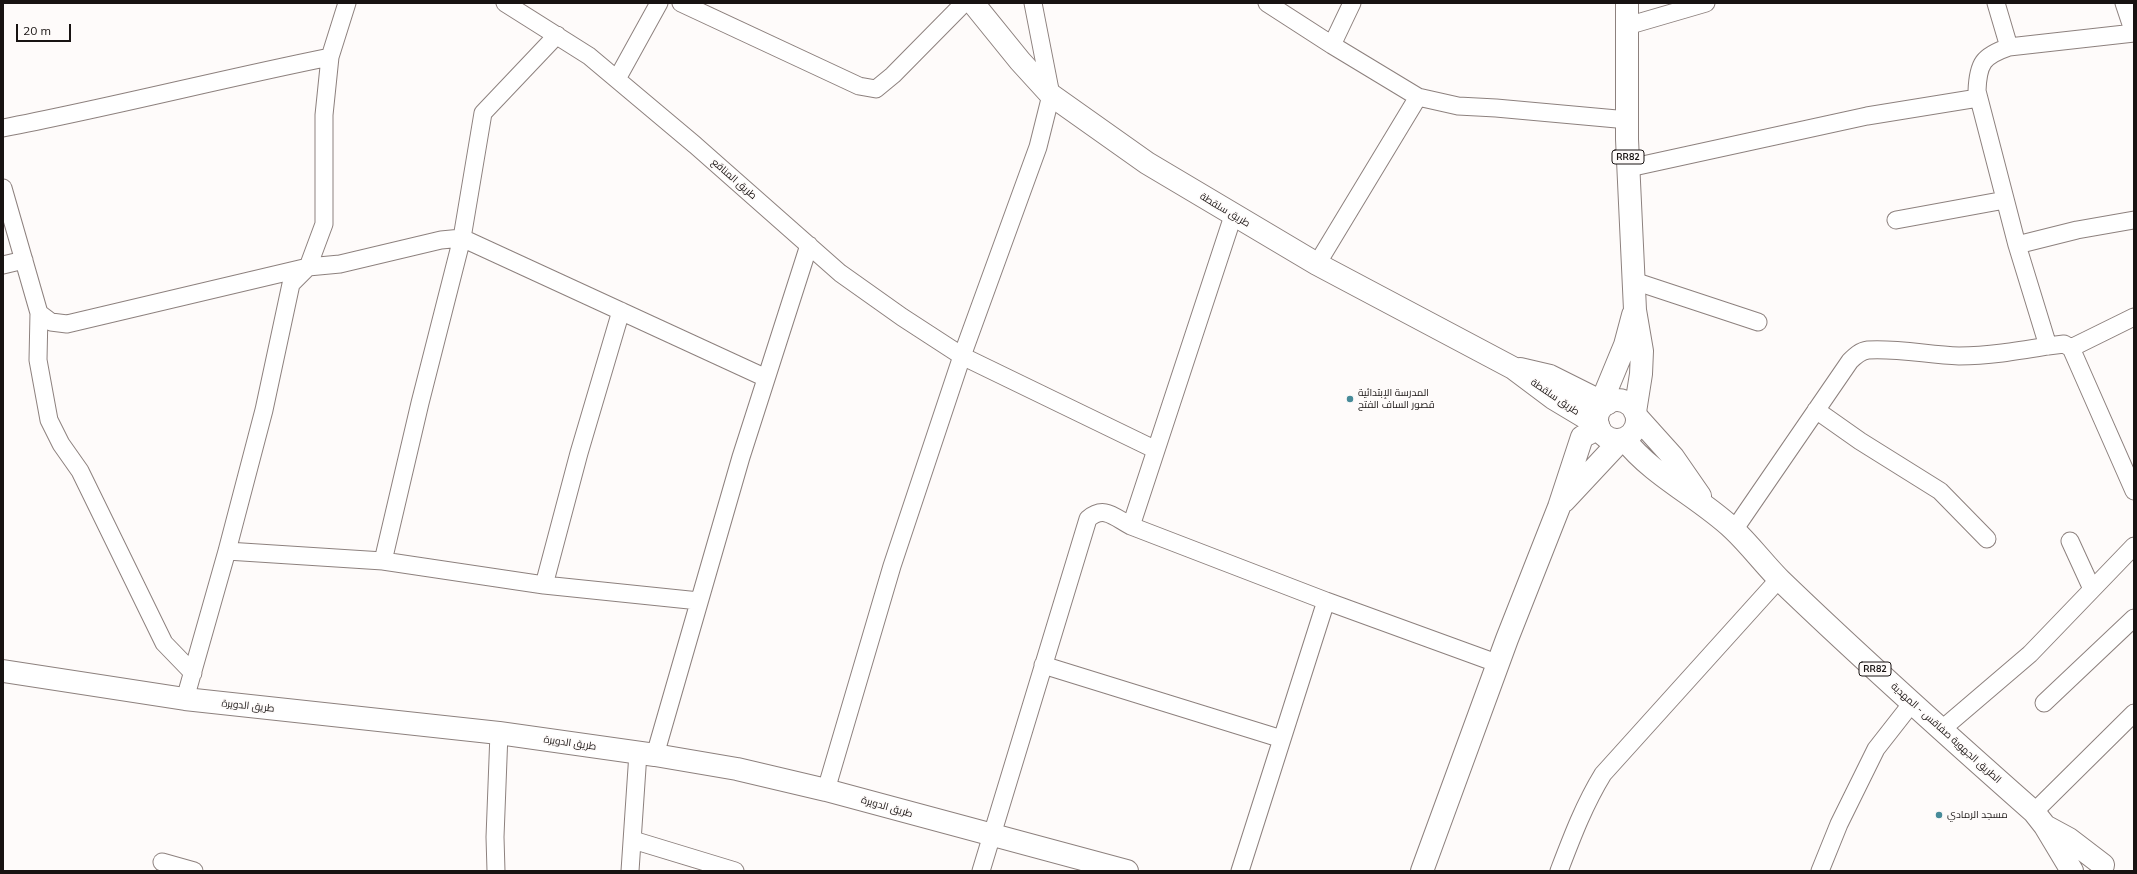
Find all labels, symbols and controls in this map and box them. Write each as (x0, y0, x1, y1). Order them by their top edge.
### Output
scale bar (18, 16, 73, 42)
text: 20 m (23, 23, 51, 38)
road number: RR82 (1612, 150, 1644, 164)
street label: طريق المناقع (709, 156, 759, 202)
street label: طريق سلقطة (1198, 190, 1252, 230)
street label: طريق سلقطة (1528, 376, 1582, 418)
place label: المدرسة الإبتدائية قصور الساف الفتح (1358, 387, 1435, 410)
marker: المدرسة الإبتدائية قصور الساف الفتح (1345, 394, 1355, 404)
road number: RR82 (1859, 662, 1891, 676)
street label: الطريق الجهوية صفاقس - المهدية (1888, 680, 2004, 786)
street label: طريق الدويرة (221, 697, 275, 715)
street label: طريق الدويرة (543, 733, 597, 753)
street label: طريق الدويرة (860, 794, 914, 820)
place label: مسجد الرمادي (1947, 809, 2008, 821)
marker: مسجد الرمادي (1934, 810, 1944, 820)

